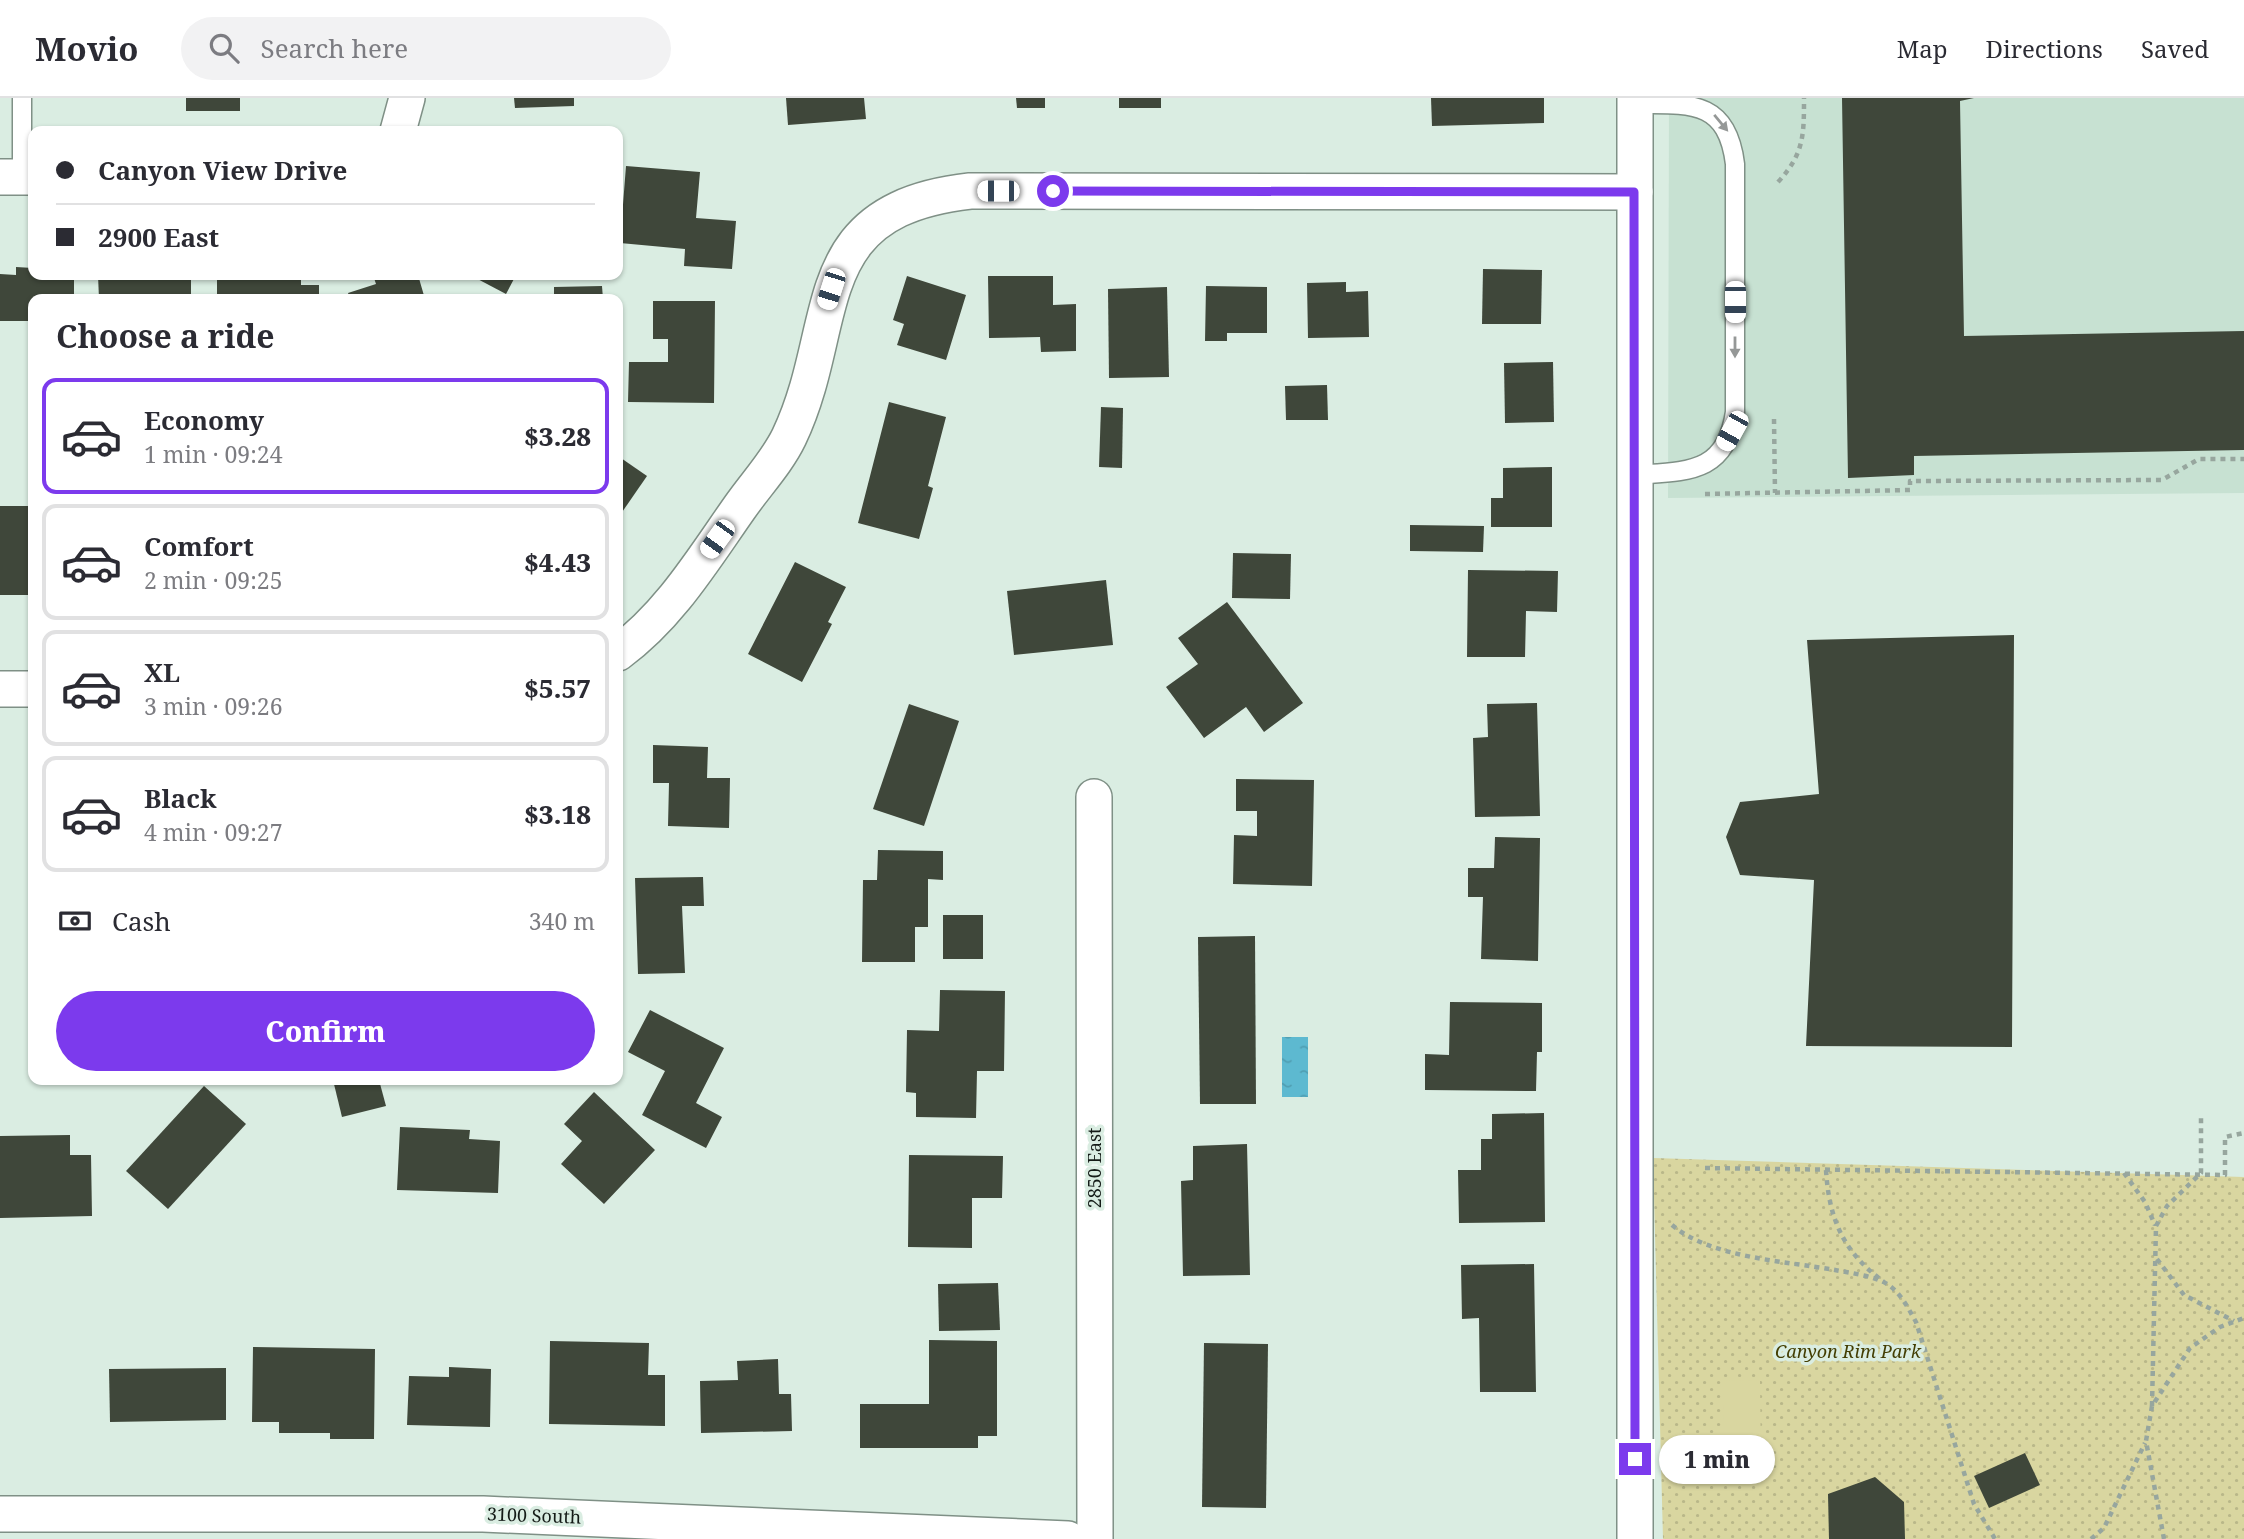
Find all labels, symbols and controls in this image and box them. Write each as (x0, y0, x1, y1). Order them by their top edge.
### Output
search box (181, 17, 671, 80)
text: Movio (35, 26, 139, 71)
icon: search (205, 29, 243, 67)
text: Search here (261, 30, 408, 66)
text: Map (1897, 32, 1948, 65)
text: Directions (1986, 32, 2103, 65)
text: Saved (2141, 32, 2209, 65)
one-way arrow (1713, 114, 1728, 132)
text: Canyon View Drive (98, 152, 347, 188)
route start (1037, 175, 1069, 207)
car (978, 181, 1020, 202)
text: 2900 East (98, 219, 219, 255)
car (815, 266, 848, 312)
car (1725, 281, 1746, 323)
text: Choose a ride (56, 314, 275, 357)
one-way arrow (1729, 336, 1741, 358)
text: Economy (144, 402, 264, 438)
icon: car (60, 405, 123, 468)
car (1713, 408, 1752, 454)
text: $3.28 (524, 418, 591, 454)
text: 1 min · 09:24 (144, 438, 282, 470)
car (697, 516, 738, 562)
text: Comfort (144, 528, 254, 564)
icon: car (60, 531, 123, 594)
text: $4.43 (524, 544, 591, 580)
text: 2 min · 09:25 (144, 564, 282, 596)
text: XL (144, 654, 180, 690)
icon: car (60, 657, 123, 720)
text: $5.57 (524, 670, 591, 706)
text: 3 min · 09:26 (144, 690, 282, 722)
text: Black (144, 780, 217, 816)
icon: car (60, 783, 123, 846)
text: $3.18 (524, 796, 591, 832)
text: 4 min · 09:27 (144, 816, 282, 848)
icon: cash (56, 902, 94, 940)
text: Cash (112, 903, 171, 939)
text: 340 m (529, 905, 595, 937)
button: Confirm (56, 991, 595, 1071)
street label: 2850 East (1082, 1128, 1106, 1208)
park label: Canyon Rim Park (1775, 1339, 1922, 1363)
callout: 1 min (1660, 1434, 1775, 1484)
route end (1619, 1443, 1651, 1475)
text: 1 min (1684, 1443, 1750, 1475)
street label: 3100 South (486, 1501, 582, 1529)

